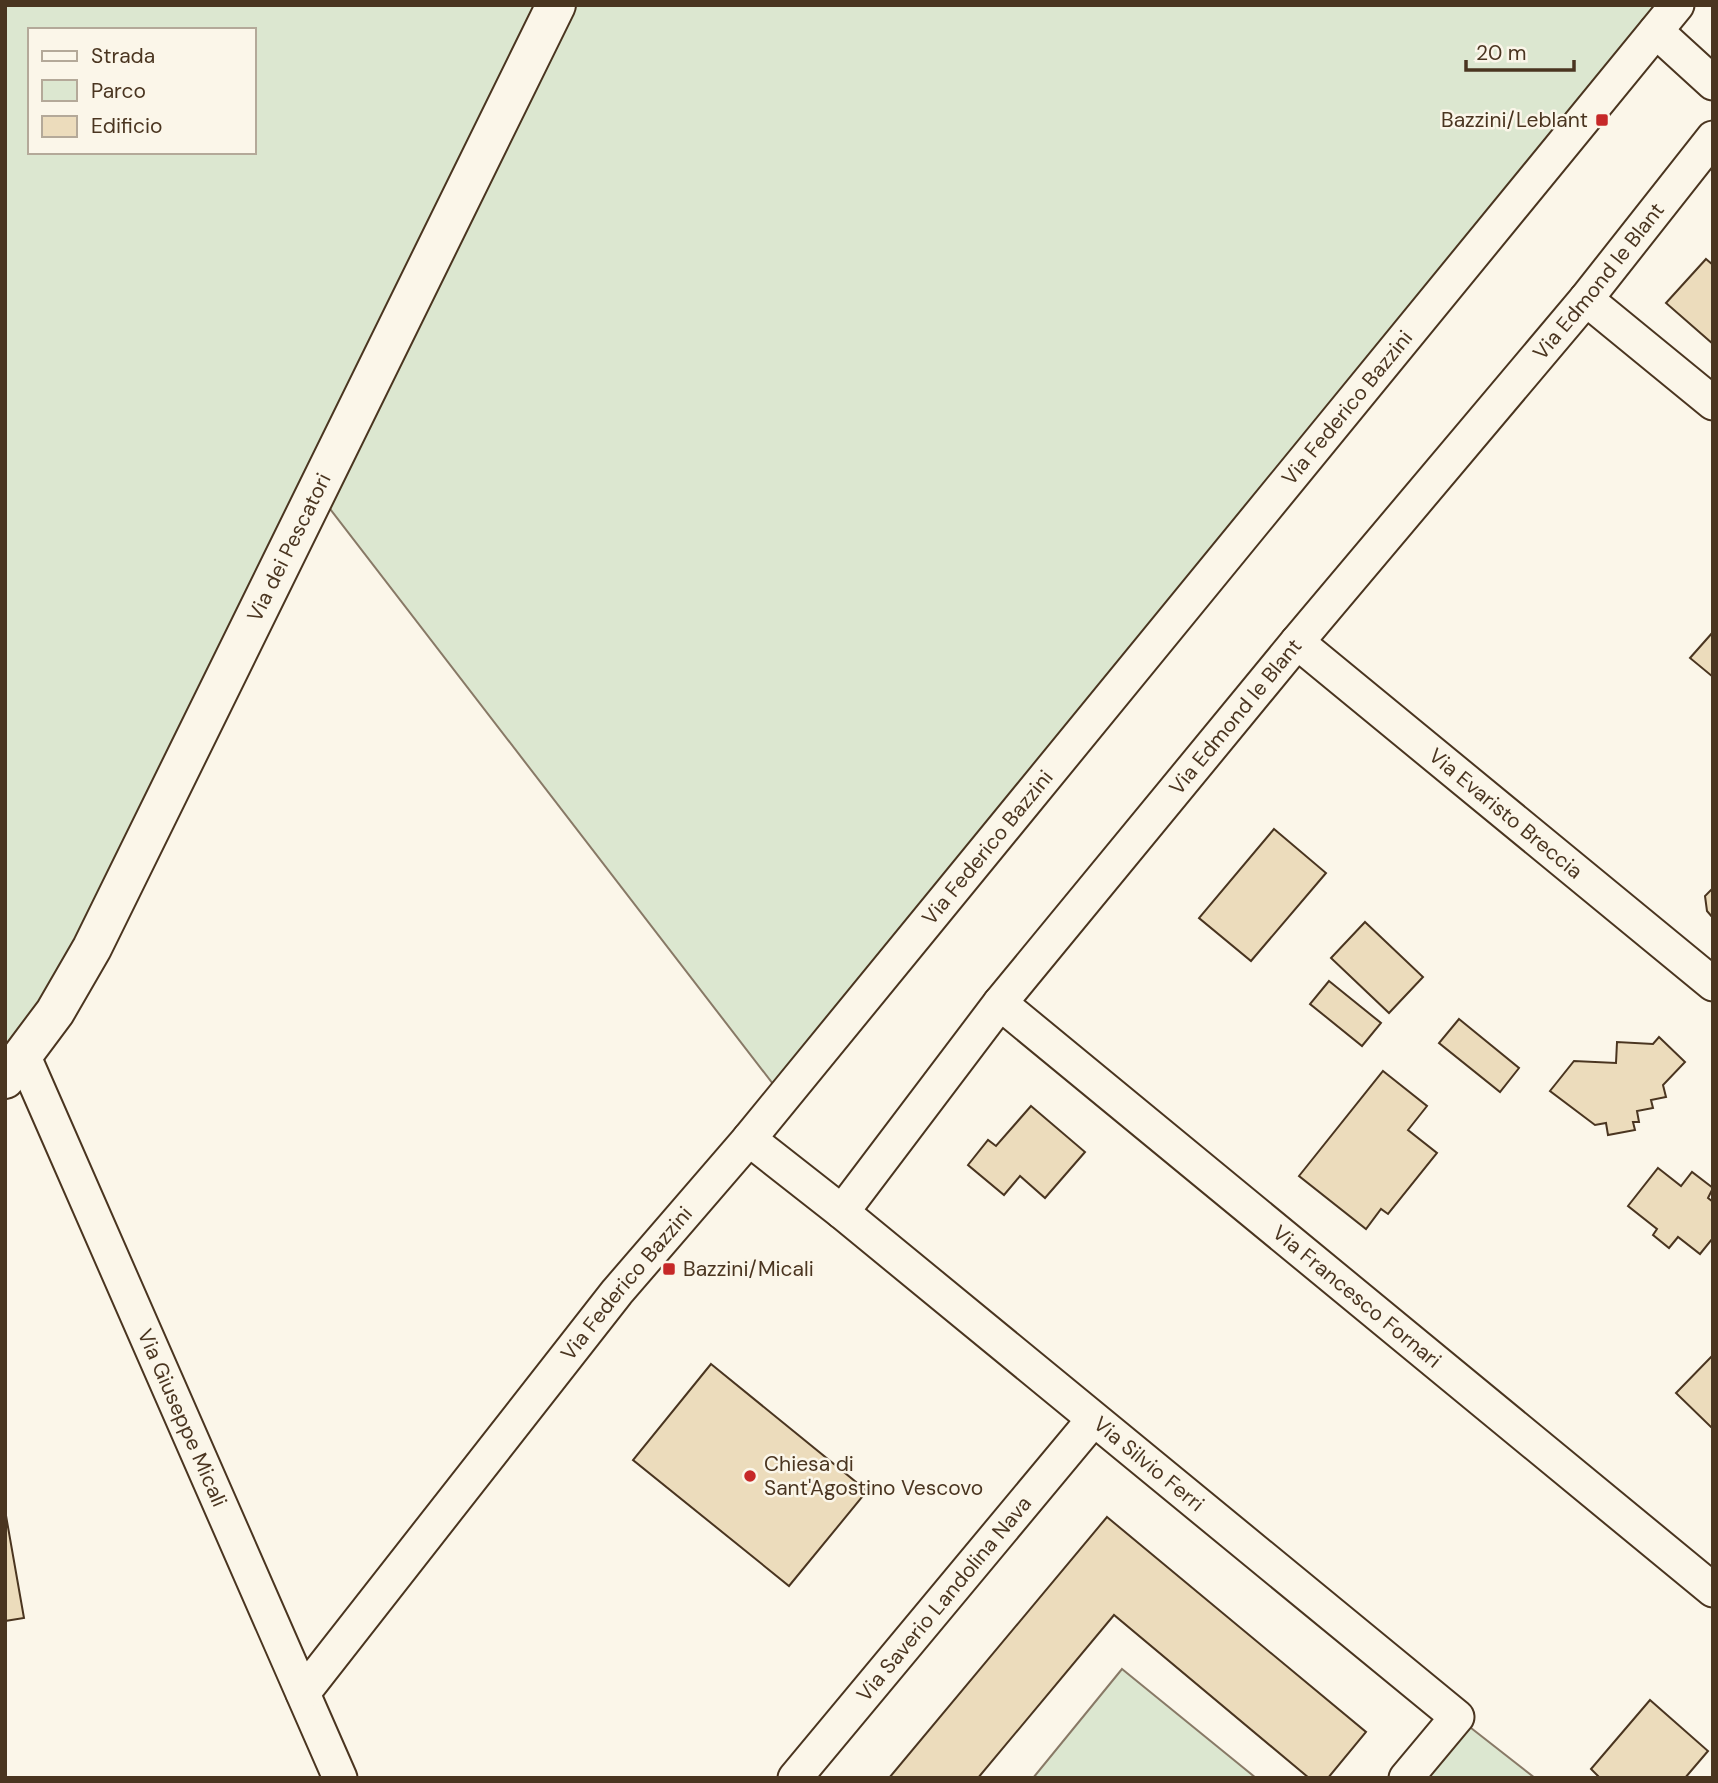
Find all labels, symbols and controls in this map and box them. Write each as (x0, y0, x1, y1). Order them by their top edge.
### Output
legend (28, 28, 256, 154)
scale bar (1466, 28, 1574, 72)
text: 20 m (1476, 39, 1527, 67)
text: Strada (91, 42, 155, 70)
text: Parco (91, 77, 146, 105)
place label: Bazzini/Leblant (1441, 106, 1588, 134)
text: Edificio (91, 112, 162, 140)
marker: Bazzini/Leblant (1594, 112, 1610, 128)
street label: Via Edmond le Blant (1527, 197, 1671, 366)
street label: Via Federico Bazzini (1275, 325, 1419, 491)
street label: Via dei Pescatori (241, 468, 338, 626)
street label: Via Edmond le Blant (1163, 633, 1308, 801)
street label: Via Evaristo Breccia (1423, 742, 1588, 885)
street label: Via Federico Bazzini (916, 764, 1059, 931)
street label: Via Federico Bazzini (554, 1200, 699, 1366)
street label: Via Francesco Fornari (1266, 1219, 1447, 1374)
place label: Bazzini/Micali (683, 1255, 814, 1283)
marker: Bazzini/Micali (661, 1261, 677, 1277)
street label: Via Giuseppe Micali (131, 1325, 233, 1511)
street label: Via Silvio Ferri (1088, 1410, 1210, 1518)
place label: Chiesa di Sant'Agostino Vescovo (764, 1450, 983, 1502)
marker: Chiesa di Sant'Agostino Vescovo (742, 1468, 758, 1484)
street label: Via Saverio Landolina Nava (850, 1490, 1038, 1708)

